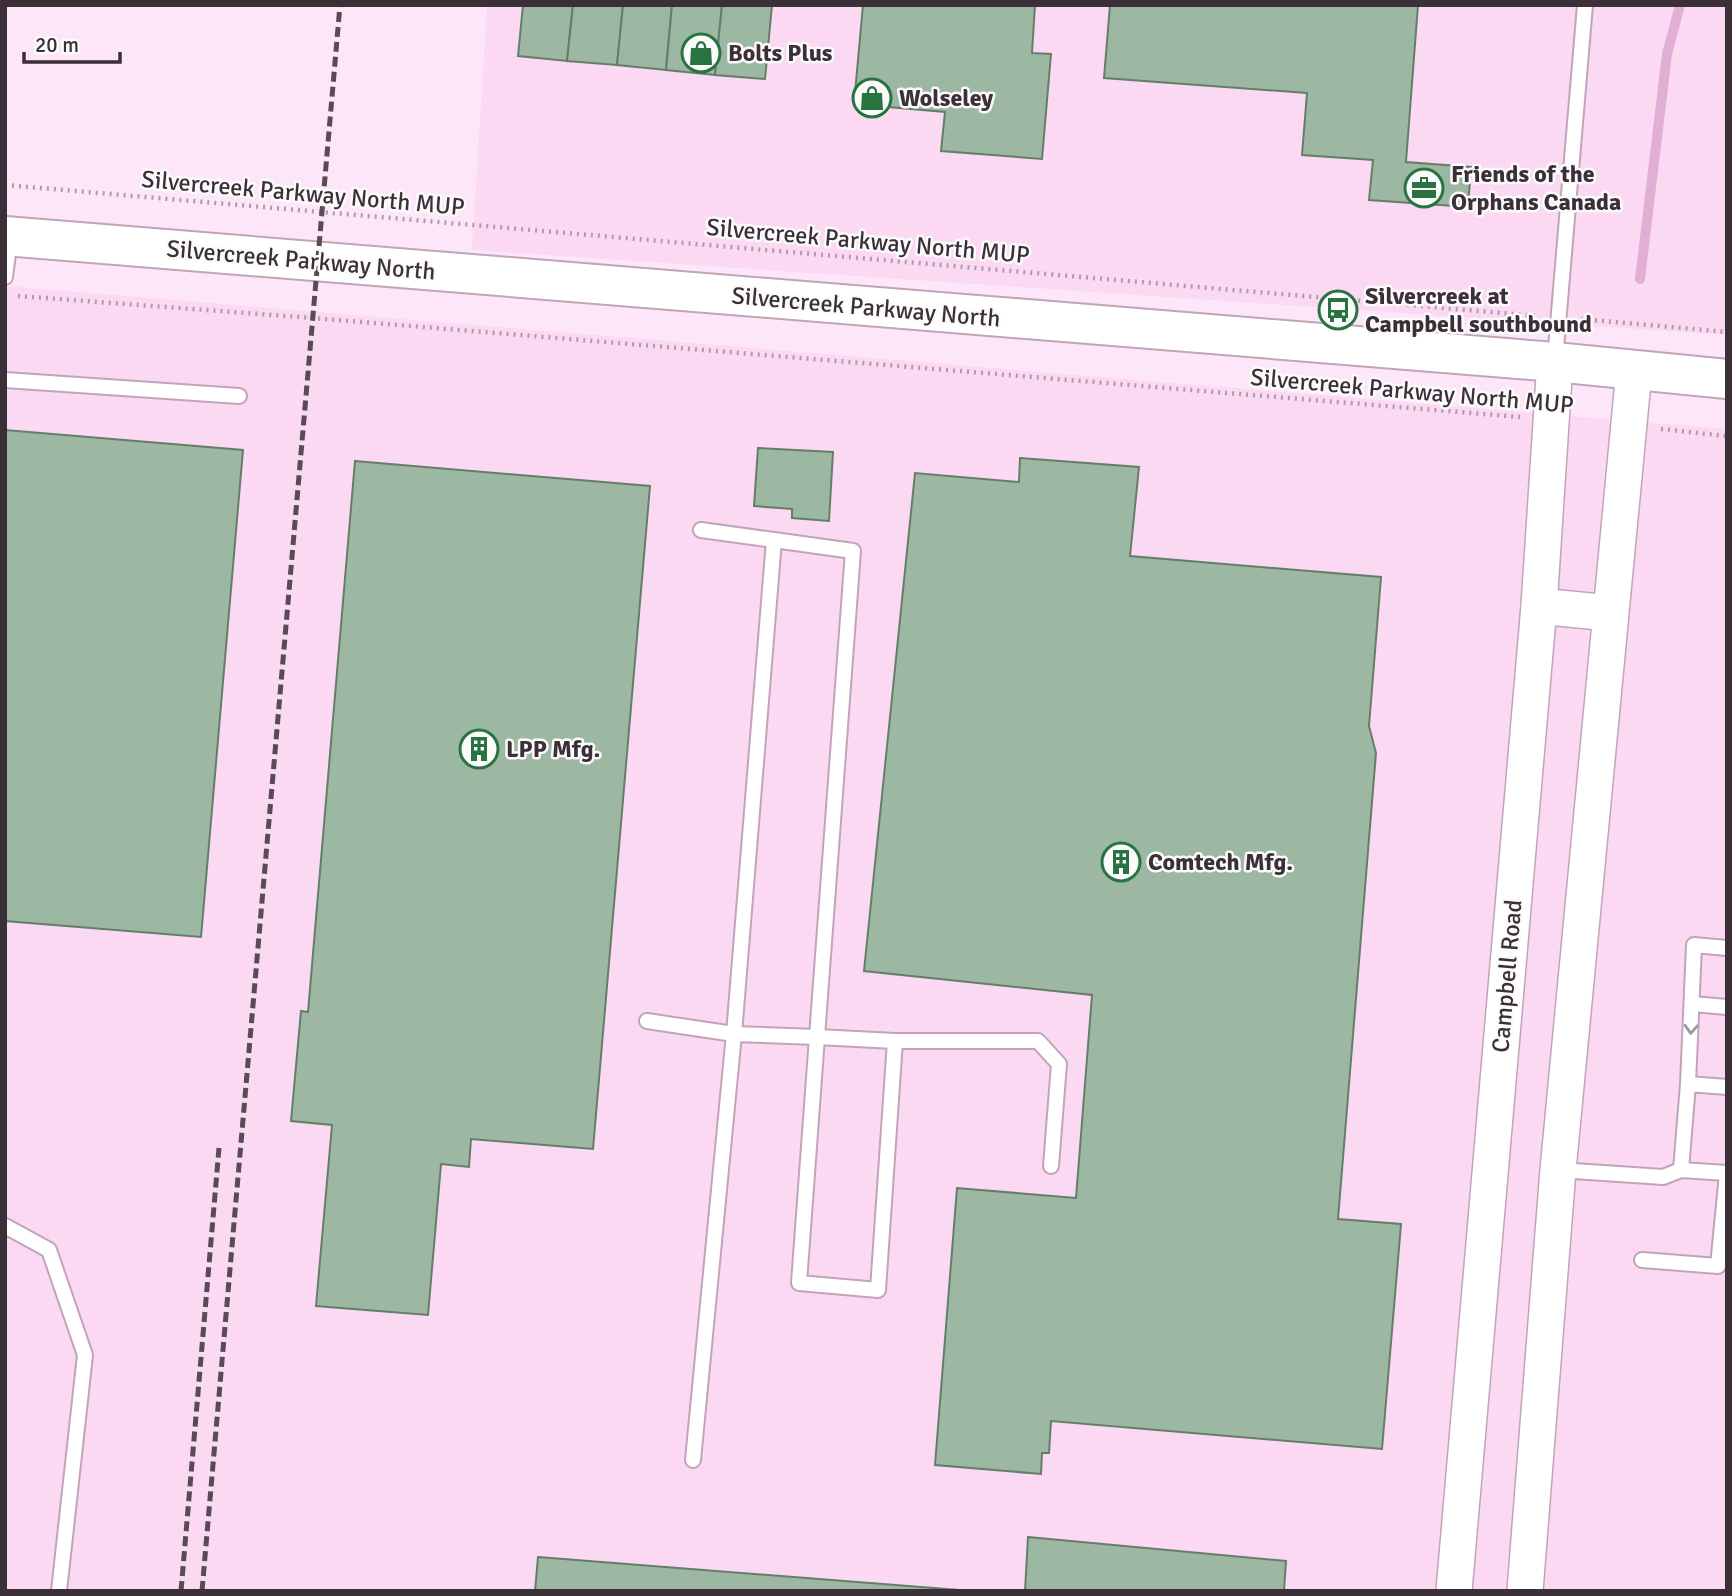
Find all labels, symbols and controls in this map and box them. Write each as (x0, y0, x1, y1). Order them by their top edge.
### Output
scale bar (24, 21, 121, 65)
text: 20 m (35, 32, 79, 58)
shop icon: Bolts Plus (680, 32, 722, 74)
place label: Bolts Plus (728, 38, 833, 68)
shop icon: Wolseley (851, 77, 893, 119)
place label: Wolseley (899, 83, 993, 113)
place label: Friends of the Orphans Canada (1451, 159, 1621, 217)
street label: Silvercreek Parkway North MUP (140, 164, 466, 222)
office icon: Friends of the Orphans Canada (1403, 167, 1445, 209)
street label: Silvercreek Parkway North MUP (705, 212, 1031, 270)
street label: Silvercreek Parkway North (165, 233, 437, 287)
street label: Silvercreek Parkway North (730, 280, 1002, 334)
place label: Silvercreek at Campbell southbound (1365, 281, 1592, 339)
bus stop icon: Silvercreek at Campbell southbound (1317, 289, 1359, 331)
street label: Silvercreek Parkway North MUP (1249, 362, 1575, 420)
building icon: LPP Mfg. (458, 728, 500, 770)
place label: LPP Mfg. (506, 734, 600, 764)
building icon: Comtech Mfg. (1100, 841, 1142, 883)
place label: Comtech Mfg. (1148, 847, 1293, 877)
street label: Campbell Road (1485, 898, 1529, 1054)
one-way arrow (1683, 1024, 1698, 1035)

